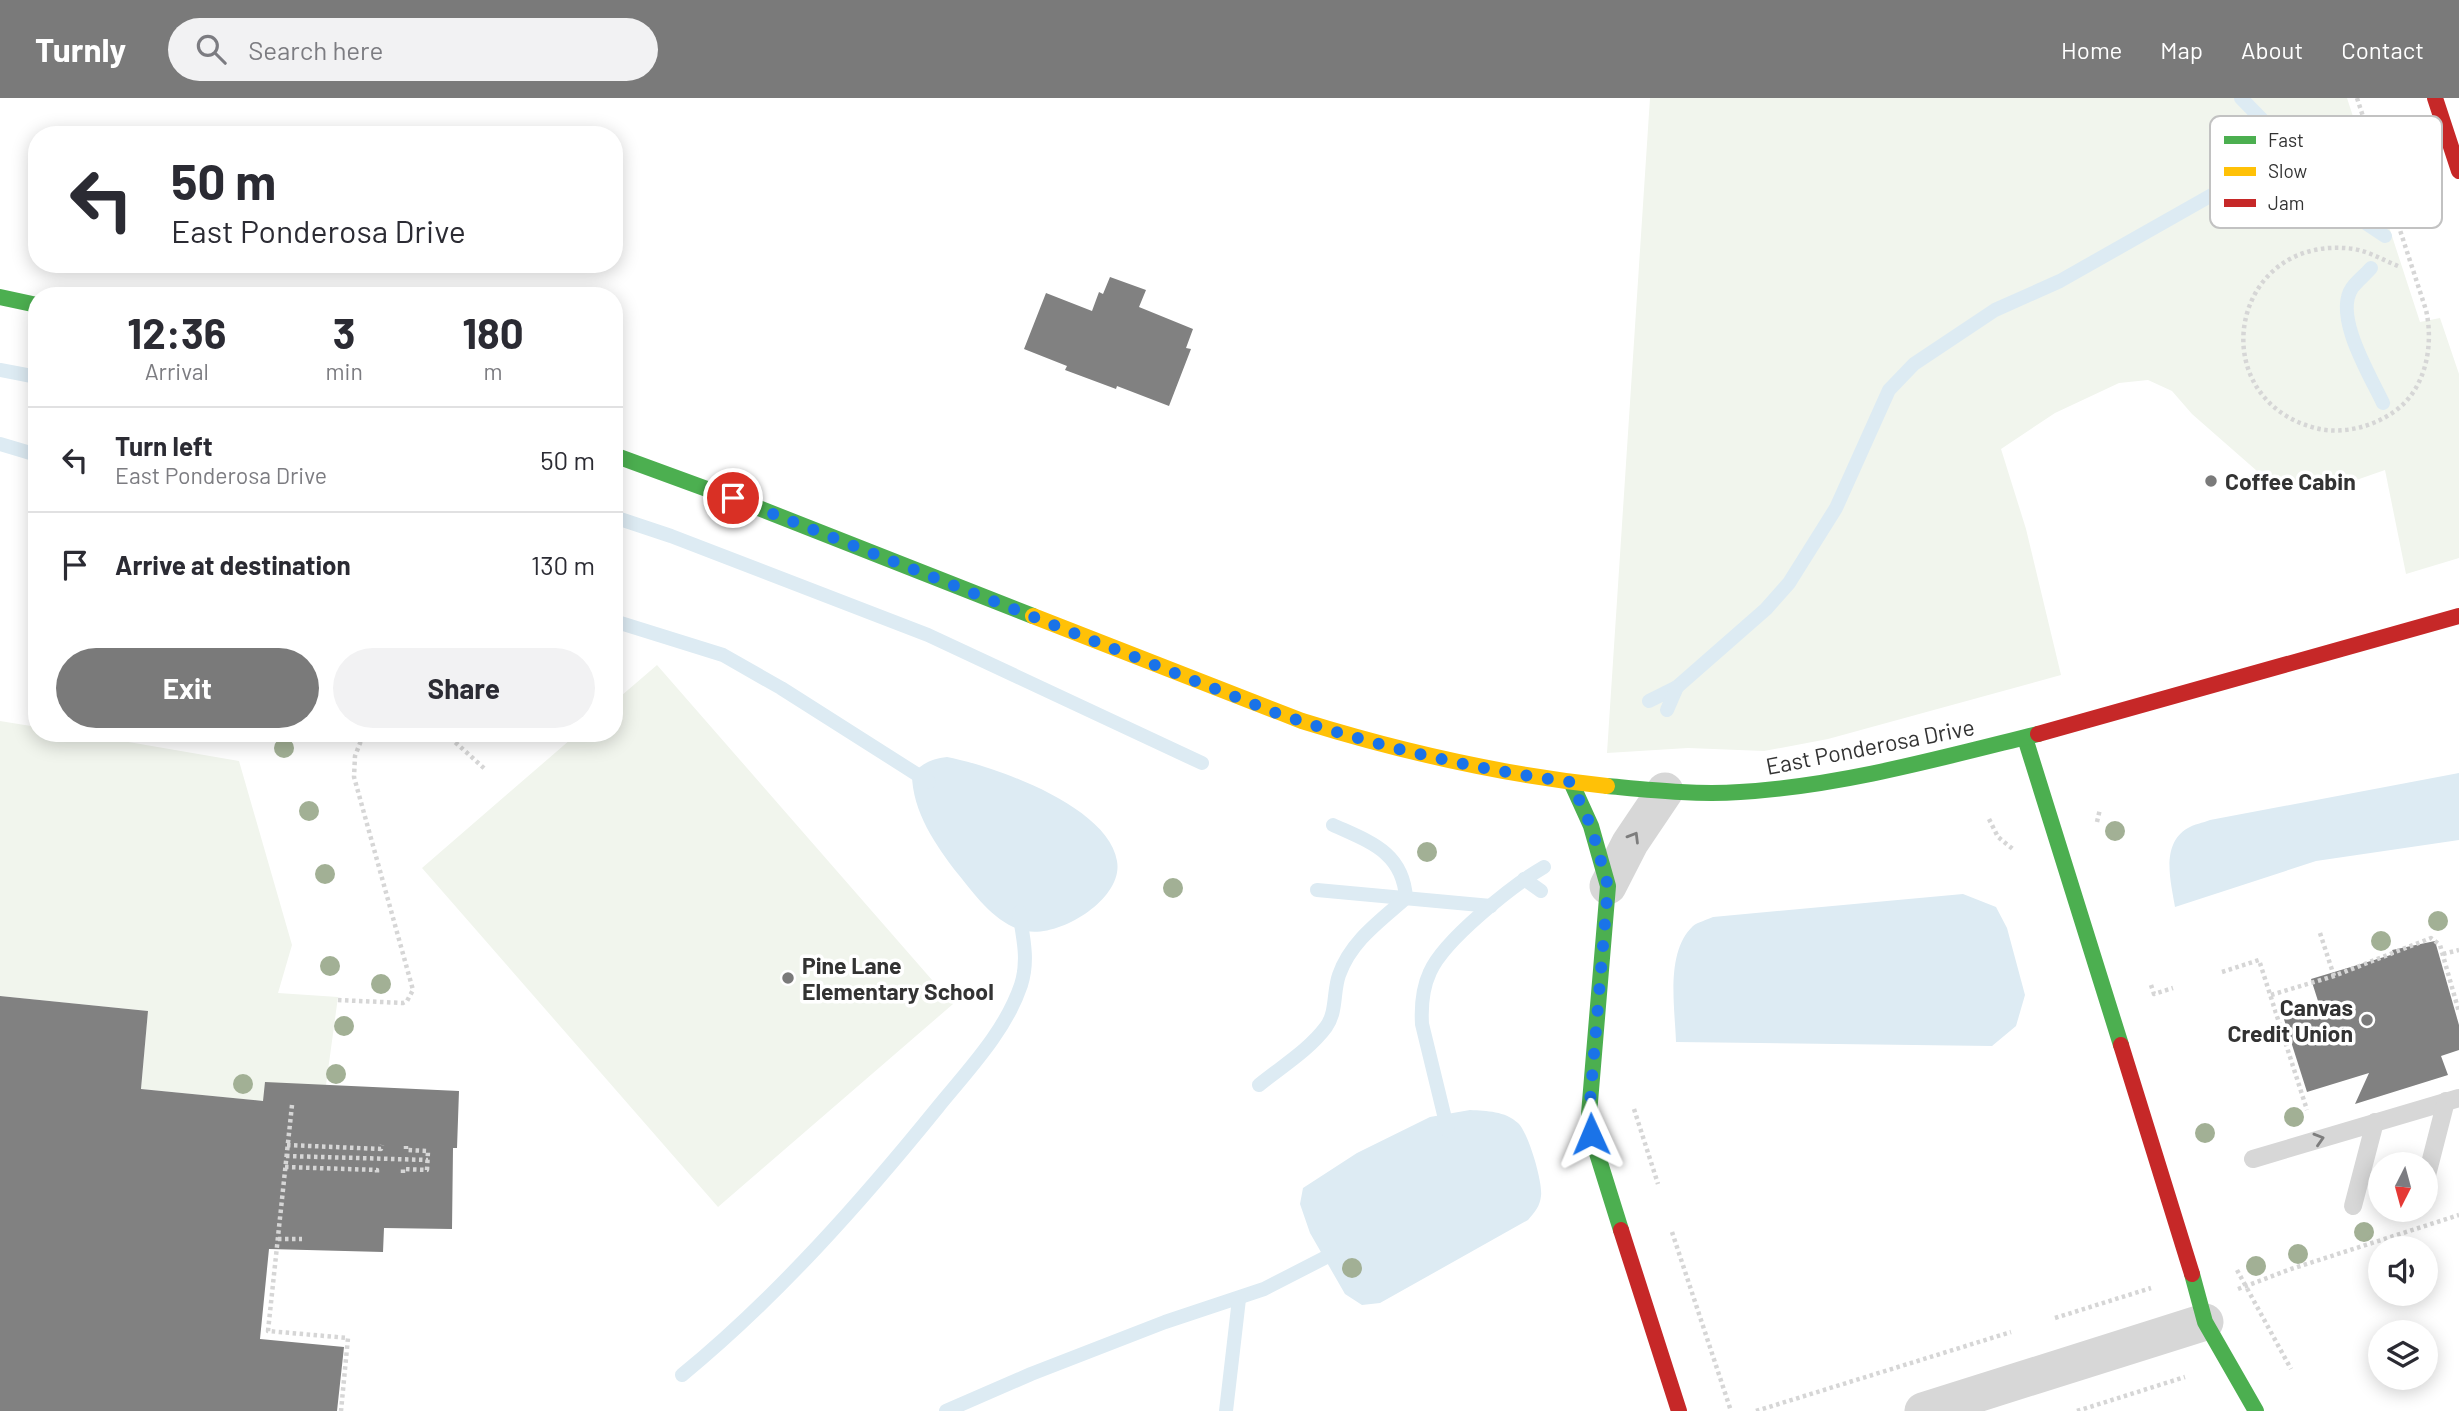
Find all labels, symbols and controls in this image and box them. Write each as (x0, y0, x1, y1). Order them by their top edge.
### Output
search box (168, 18, 658, 81)
text: Turnly (35, 29, 126, 69)
icon: search (192, 30, 230, 68)
text: Search here (248, 34, 383, 65)
text: Home (2061, 35, 2122, 64)
text: Map (2160, 35, 2203, 64)
text: About (2241, 35, 2303, 64)
text: Contact (2341, 35, 2424, 64)
legend (2210, 116, 2442, 228)
text: Fast (2268, 128, 2304, 151)
text: 50 m (171, 151, 276, 210)
icon: left (56, 154, 147, 245)
text: Slow (2268, 159, 2307, 182)
text: Jam (2268, 191, 2304, 214)
text: East Ponderosa Drive (171, 211, 466, 249)
text: 12:36 (127, 307, 226, 357)
text: 3 (333, 307, 356, 357)
text: 180 (462, 307, 524, 357)
text: Arrival (145, 357, 209, 385)
text: min (326, 357, 363, 385)
text: m (483, 357, 502, 385)
text: Turn left (115, 430, 213, 461)
icon: left (56, 441, 94, 479)
text: 50 m (540, 444, 595, 475)
text: East Ponderosa Drive (115, 461, 327, 489)
place label: Coffee Cabin (2225, 467, 2356, 495)
pin (703, 468, 763, 528)
marker: Coffee Cabin (2203, 473, 2219, 489)
icon: arrive (714, 479, 752, 517)
icon: arrive (56, 546, 94, 584)
text: Arrive at destination (115, 549, 351, 580)
text: 130 m (531, 549, 595, 580)
button: Exit (56, 648, 319, 728)
button: Share (333, 648, 595, 728)
street label: East Ponderosa Drive (1763, 712, 1977, 780)
one-way arrow (1626, 832, 1639, 845)
place label: Pine Lane Elementary School (802, 951, 994, 1005)
marker: Pine Lane Elementary School (780, 970, 796, 986)
place label: Canvas Credit Union (2227, 993, 2353, 1047)
marker: Canvas Credit Union (2359, 1012, 2375, 1028)
position arrow (1554, 1097, 1628, 1171)
one-way arrow (2312, 1133, 2324, 1147)
north arrow (2368, 1152, 2438, 1222)
map controls (2368, 1152, 2438, 1390)
button: sound (2368, 1236, 2438, 1306)
button: layers (2368, 1320, 2438, 1390)

